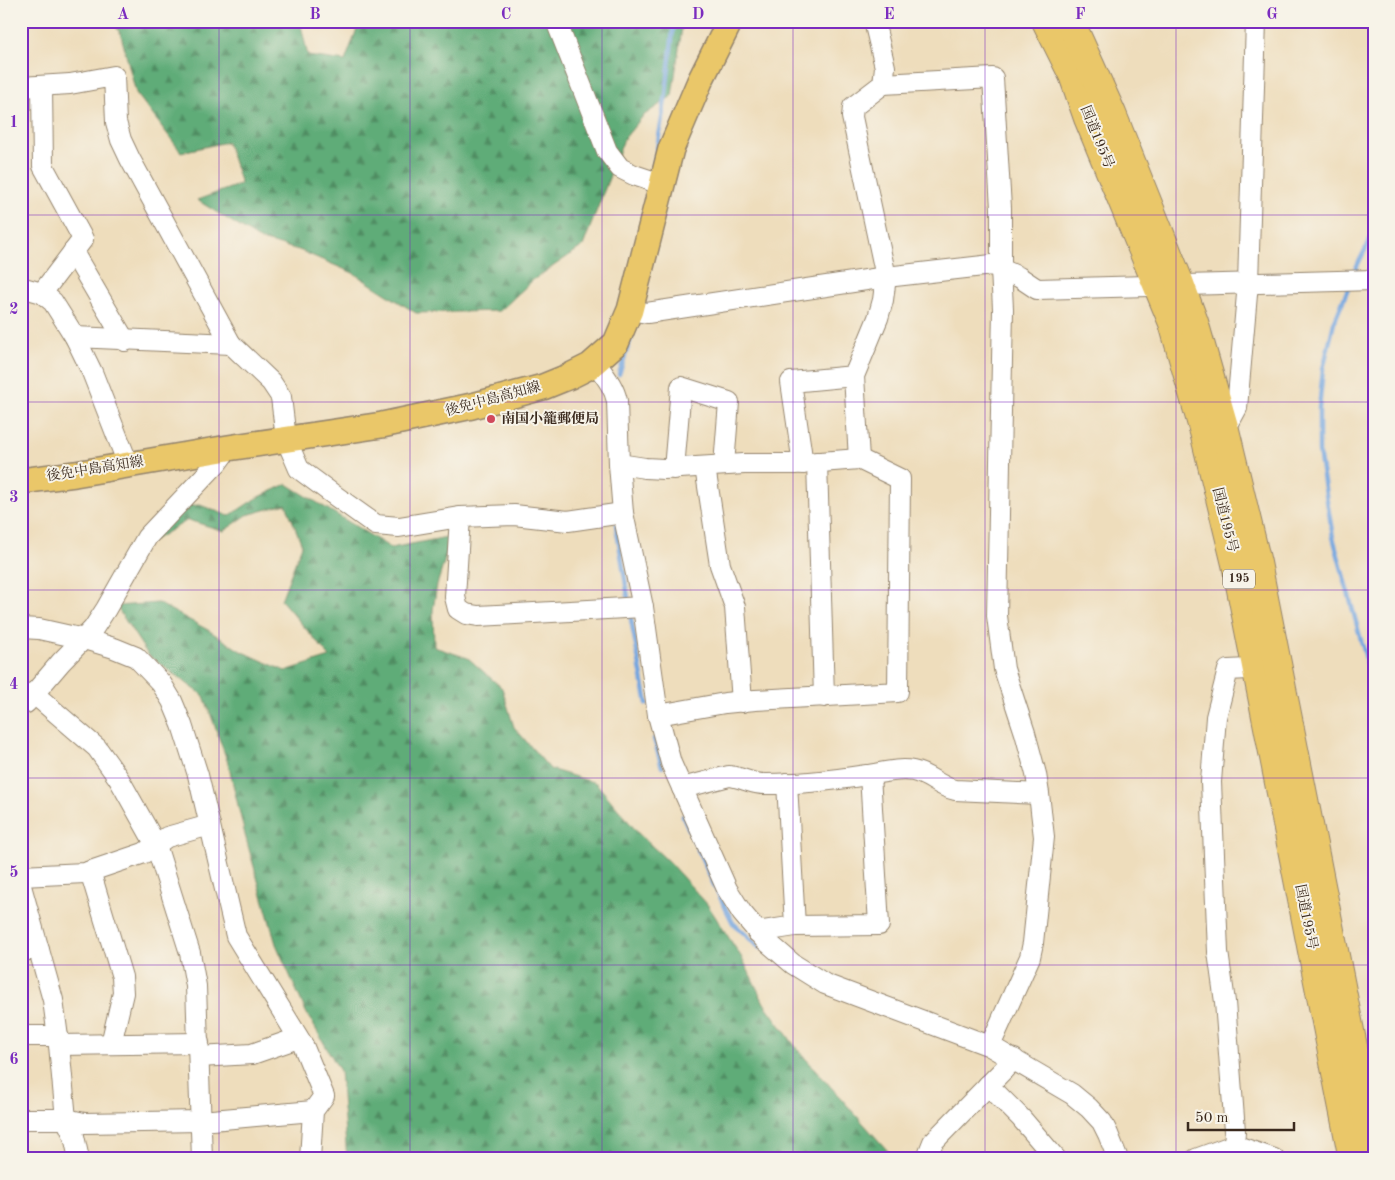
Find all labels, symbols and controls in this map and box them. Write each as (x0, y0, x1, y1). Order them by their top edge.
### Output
text: A (117, 7, 129, 23)
text: B (309, 7, 321, 23)
text: C (501, 7, 511, 23)
text: D (692, 7, 704, 23)
text: E (883, 7, 895, 23)
text: F (1075, 7, 1086, 23)
text: G (1266, 7, 1278, 23)
street label: 国道195号 (1078, 103, 1117, 170)
text: 1 (9, 115, 19, 131)
text: 2 (9, 302, 19, 318)
street label: 後免中島高知線 (444, 379, 542, 418)
place label: 南国小籠郵便局 (501, 411, 599, 426)
marker: 南国小籠郵便局 (485, 413, 497, 425)
street label: 後免中島高知線 (45, 453, 144, 484)
street label: 国道195号 (1210, 486, 1241, 554)
text: 3 (9, 490, 19, 506)
road number: 195 (1223, 570, 1255, 588)
text: 4 (9, 677, 19, 693)
text: 5 (9, 865, 19, 881)
street label: 国道195号 (1293, 883, 1320, 951)
text: 6 (9, 1052, 19, 1068)
scale bar (1188, 1100, 1294, 1132)
text: 50 m (1195, 1111, 1229, 1126)

